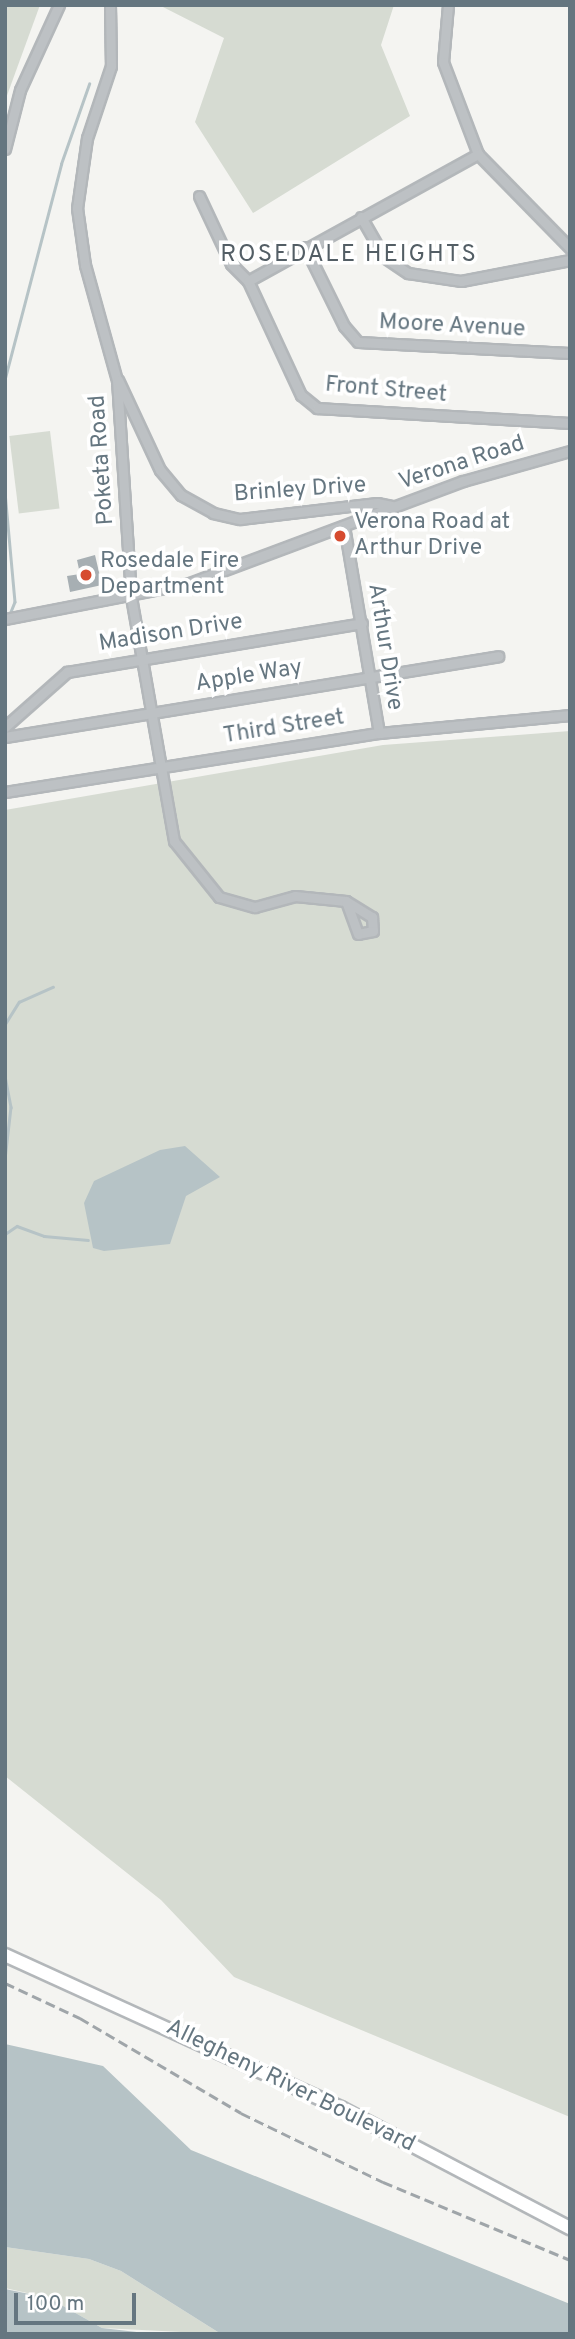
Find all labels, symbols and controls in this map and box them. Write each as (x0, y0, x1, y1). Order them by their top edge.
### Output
district label: ROSEDALE HEIGHTS (222, 242, 476, 270)
street label: Moore Avenue (378, 309, 526, 345)
street label: Front Street (324, 372, 448, 410)
street label: Poketa Road (85, 394, 121, 526)
street label: Verona Road (396, 431, 528, 497)
street label: Brinley Drive (233, 473, 367, 509)
place label: Verona Road at Arthur Drive (354, 509, 510, 563)
marker: Verona Road at Arthur Drive (332, 528, 348, 544)
place label: Rosedale Fire Department (100, 548, 239, 602)
marker: Rosedale Fire Department (78, 567, 94, 583)
street label: Arthur Drive (360, 582, 408, 712)
street label: Madison Drive (97, 609, 245, 659)
street label: Apple Way (193, 655, 305, 699)
street label: Third Street (221, 705, 347, 751)
street label: Allegheny River Boulevard (161, 2015, 419, 2159)
scale bar (18, 2280, 140, 2324)
text: 100 m (27, 2291, 84, 2318)

